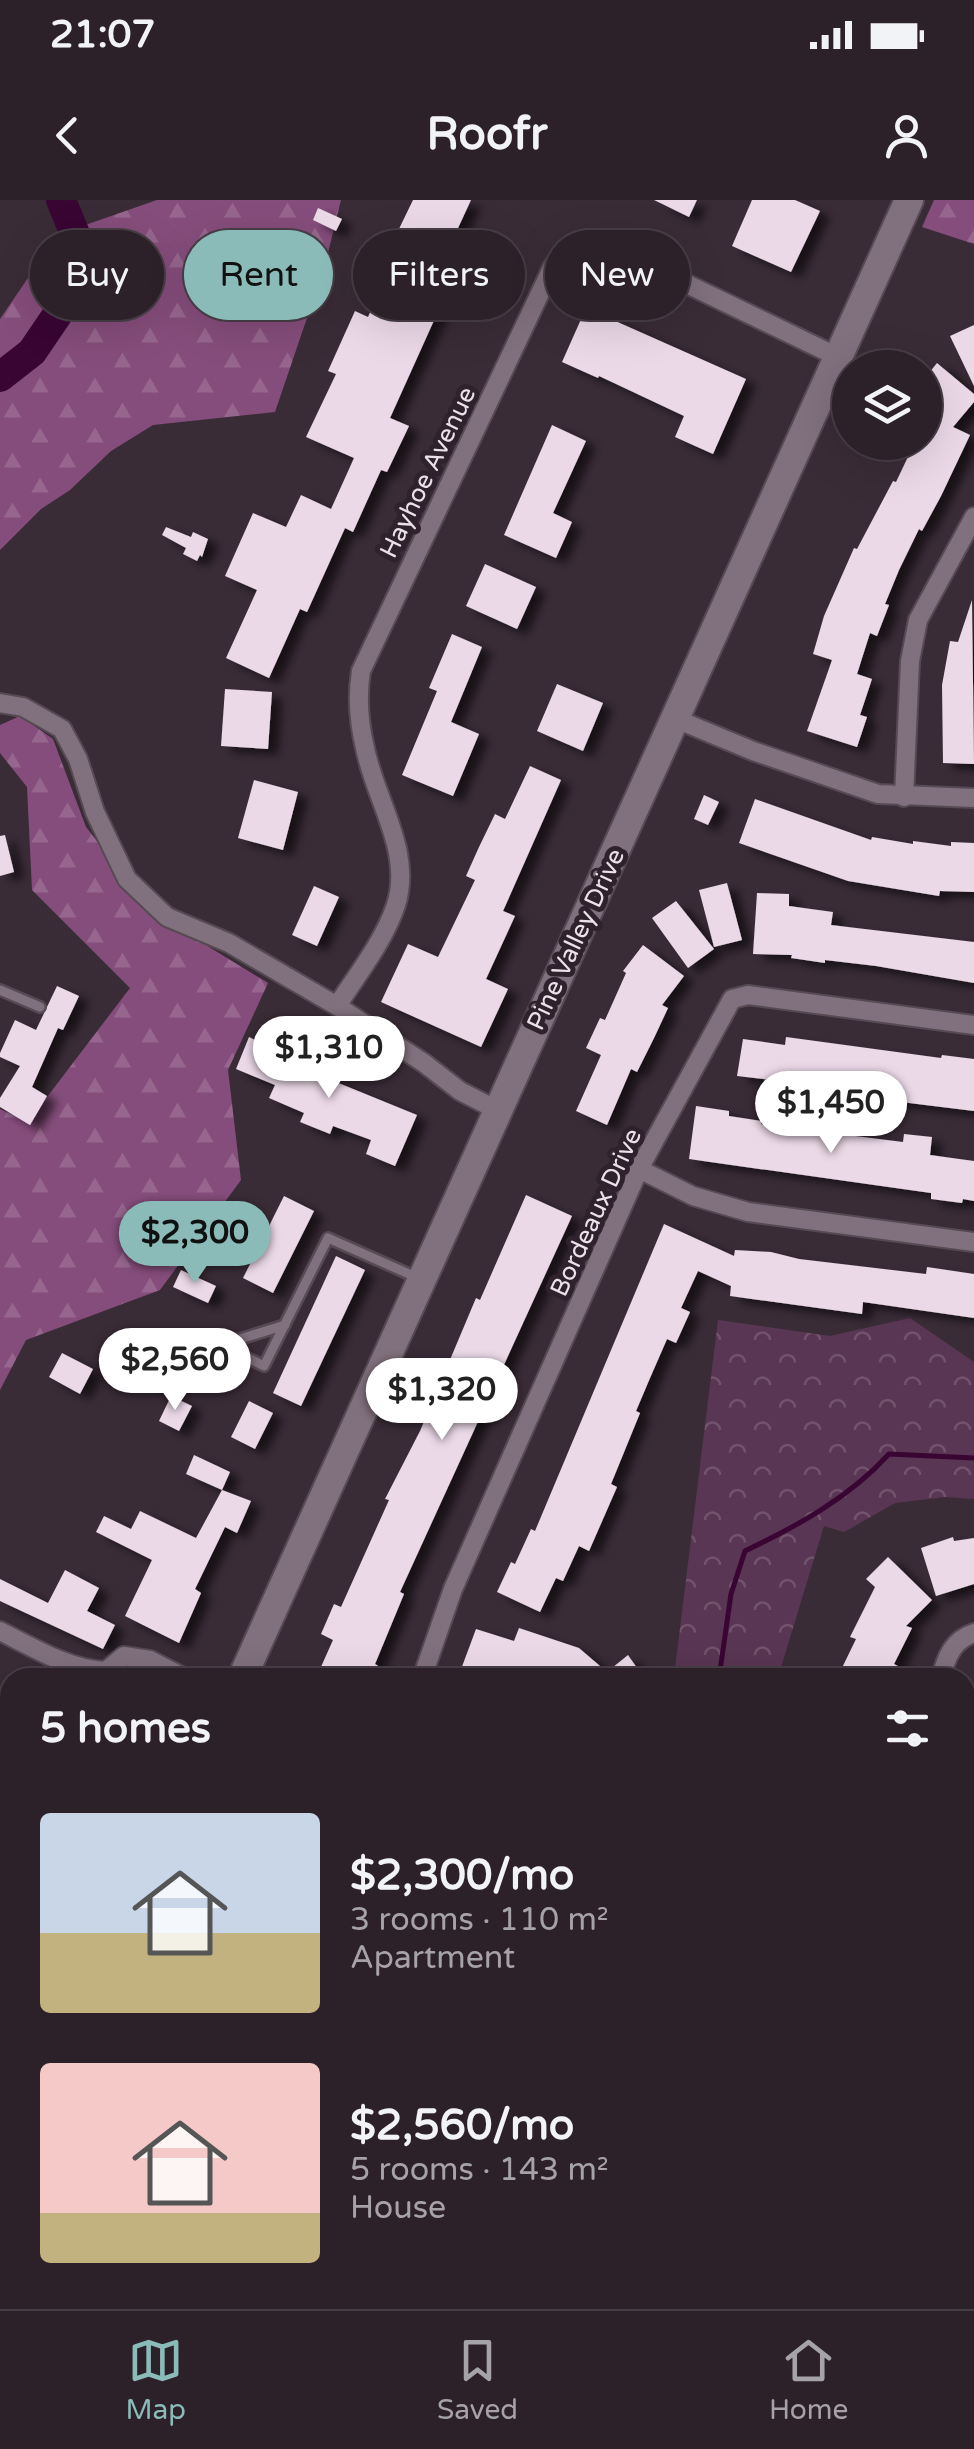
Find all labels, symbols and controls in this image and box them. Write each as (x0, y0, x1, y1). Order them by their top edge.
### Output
text: 21:07 (50, 12, 155, 58)
icon: back (40, 108, 95, 163)
text: Roofr (427, 108, 547, 162)
icon: person (879, 108, 934, 163)
chip: Buy (30, 230, 164, 320)
chip: Rent (184, 230, 333, 320)
chip: Filters (353, 230, 525, 320)
chip: New (545, 230, 690, 320)
map controls (832, 350, 942, 460)
button: layers (832, 350, 942, 460)
street label: Hayhoe Avenue (373, 382, 482, 563)
street label: Pine Valley Drive (521, 844, 631, 1035)
pin: $1,310 (248, 1016, 410, 1101)
text: $1,310 (275, 1029, 383, 1067)
pin: $1,450 (750, 1071, 912, 1156)
text: $1,450 (777, 1084, 885, 1122)
street label: Bordeaux Drive (544, 1124, 648, 1301)
pin: $2,300 (114, 1201, 276, 1286)
text: $2,300 (141, 1214, 249, 1252)
pin: $2,560 (94, 1328, 256, 1413)
text: $2,560 (121, 1341, 229, 1379)
pin: $1,320 (361, 1358, 523, 1443)
text: $1,320 (388, 1371, 496, 1409)
icon: filters (880, 1701, 935, 1756)
text: 5 homes (40, 1703, 211, 1754)
text: $2,300/mo (350, 1850, 574, 1901)
icon: home (120, 1853, 240, 1973)
text: 3 rooms · 110 m² (350, 1901, 609, 1939)
text: Apartment (350, 1939, 515, 1977)
text: $2,560/mo (350, 2100, 574, 2151)
icon: home (120, 2103, 240, 2223)
text: 5 rooms · 143 m² (350, 2151, 609, 2189)
text: House (350, 2189, 446, 2227)
tab: Map (126, 2333, 186, 2427)
tab: Saved (437, 2333, 518, 2427)
tab: Home (769, 2333, 848, 2427)

